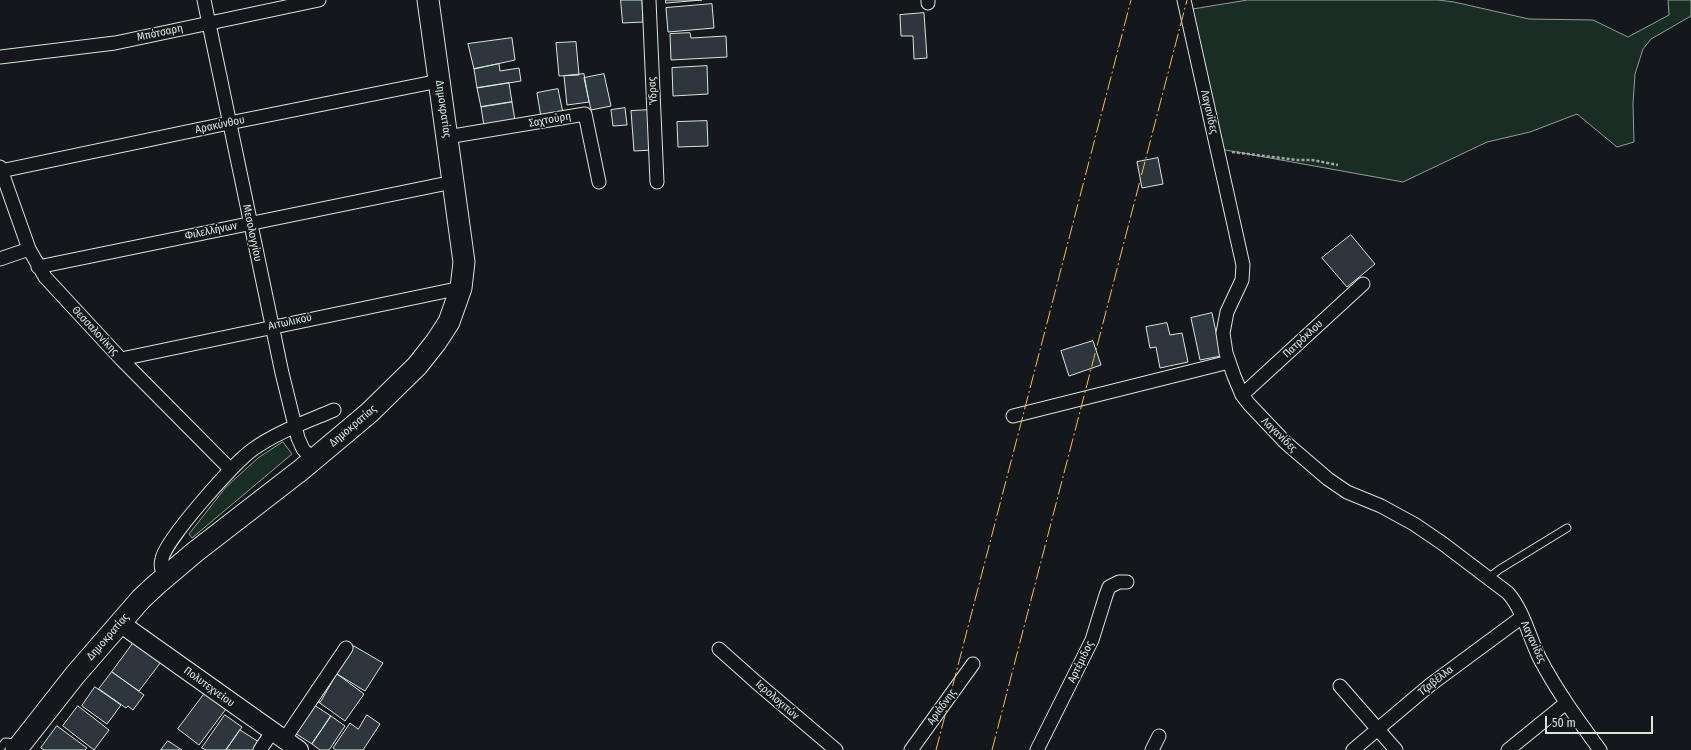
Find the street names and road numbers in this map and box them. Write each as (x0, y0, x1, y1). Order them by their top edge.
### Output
street label: Μπότσαρη (136, 22, 184, 44)
street label: Ύδρας (646, 76, 660, 106)
street label: Δημοκρατίας (432, 80, 454, 138)
street label: Λαγανίδες (1198, 89, 1220, 135)
street label: Σαχτούρη (528, 110, 572, 130)
street label: Αρακύνθου (194, 113, 246, 137)
street label: Μεσολογγίου (240, 203, 264, 263)
street label: Φιλελλήνων (184, 219, 238, 243)
street label: Θεσσαλονίκης (69, 304, 121, 358)
street label: Αιτωλικού (267, 311, 313, 333)
street label: Πατρόκλου (1280, 317, 1326, 361)
street label: Δημοκρατίας (327, 402, 379, 450)
street label: Λαγανίδες (1258, 415, 1300, 455)
street label: Δημοκρατίας (84, 611, 132, 663)
street label: Λαγανίδες (1518, 619, 1548, 665)
street label: Αρτέμιδος (1065, 639, 1097, 685)
street label: Τζαβέλλα (1416, 663, 1456, 699)
street label: Πολυτεχνείου (181, 664, 237, 710)
street label: Ιερολοχιτών (753, 678, 801, 722)
street label: Αριάδνης (925, 687, 959, 727)

